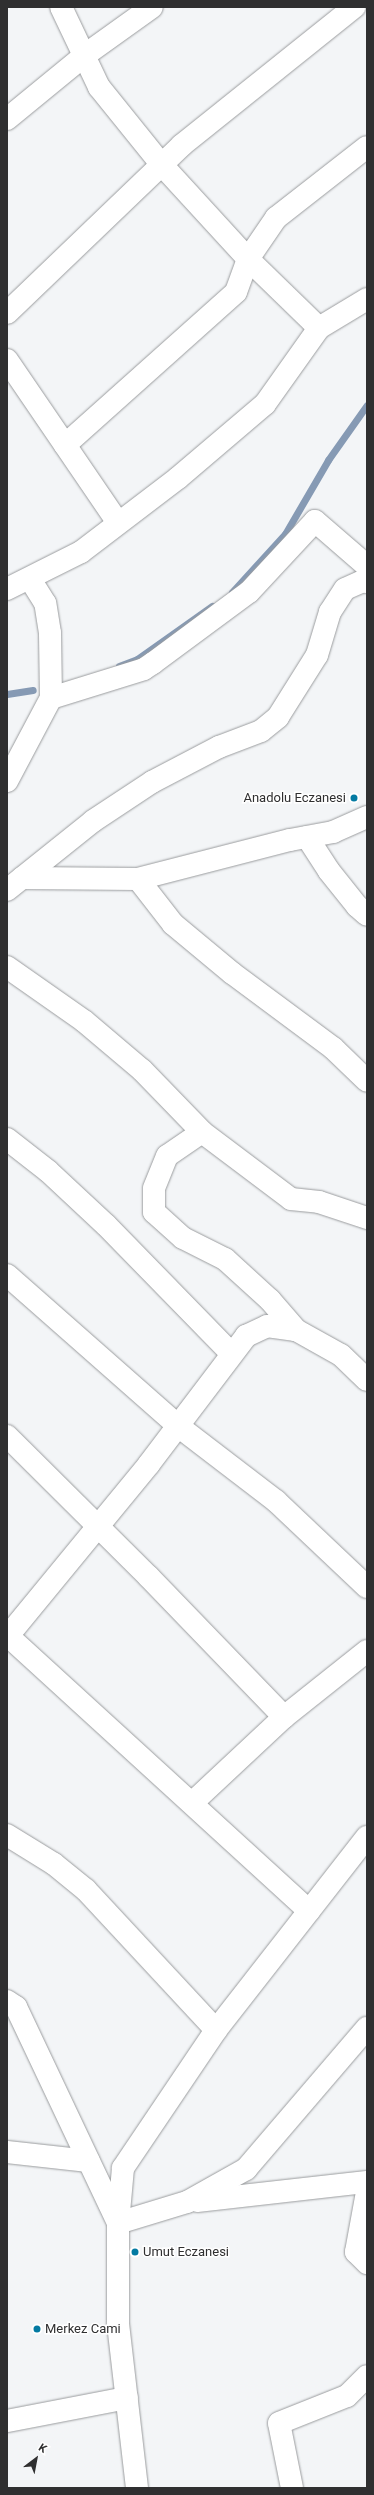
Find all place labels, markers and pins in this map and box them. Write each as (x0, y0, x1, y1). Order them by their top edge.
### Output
place label: Anadolu Eczanesi (243, 790, 346, 806)
marker: Anadolu Eczanesi (349, 793, 359, 803)
place label: Umut Eczanesi (143, 2244, 229, 2260)
marker: Umut Eczanesi (130, 2247, 140, 2257)
place label: Merkez Cami (45, 2321, 121, 2337)
marker: Merkez Cami (32, 2324, 42, 2334)

